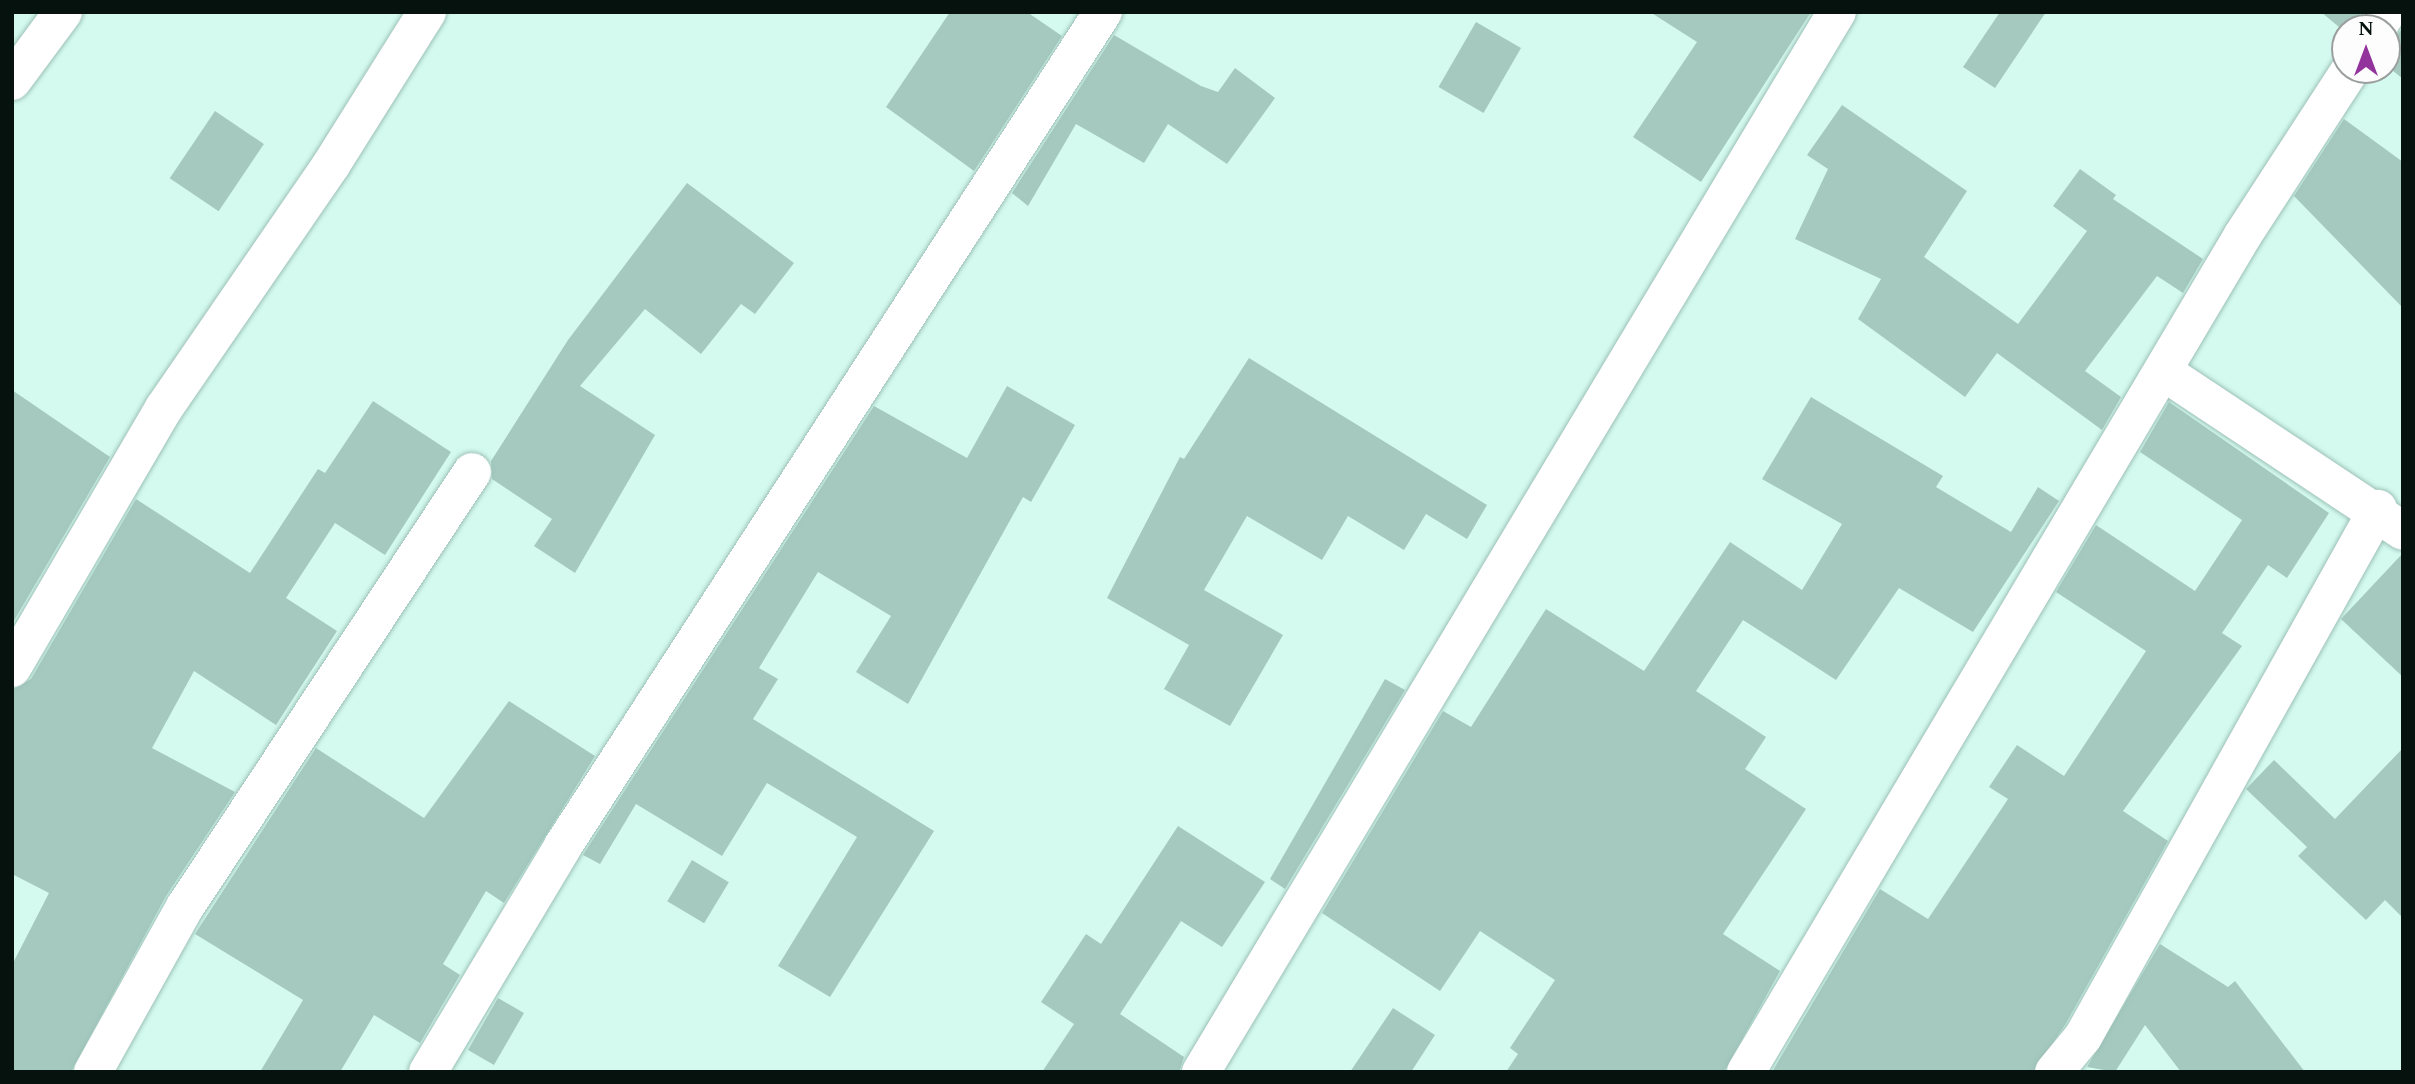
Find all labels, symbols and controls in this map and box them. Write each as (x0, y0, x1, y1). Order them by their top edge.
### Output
north arrow (2331, 14, 2401, 84)
text: N (2358, 15, 2374, 44)

